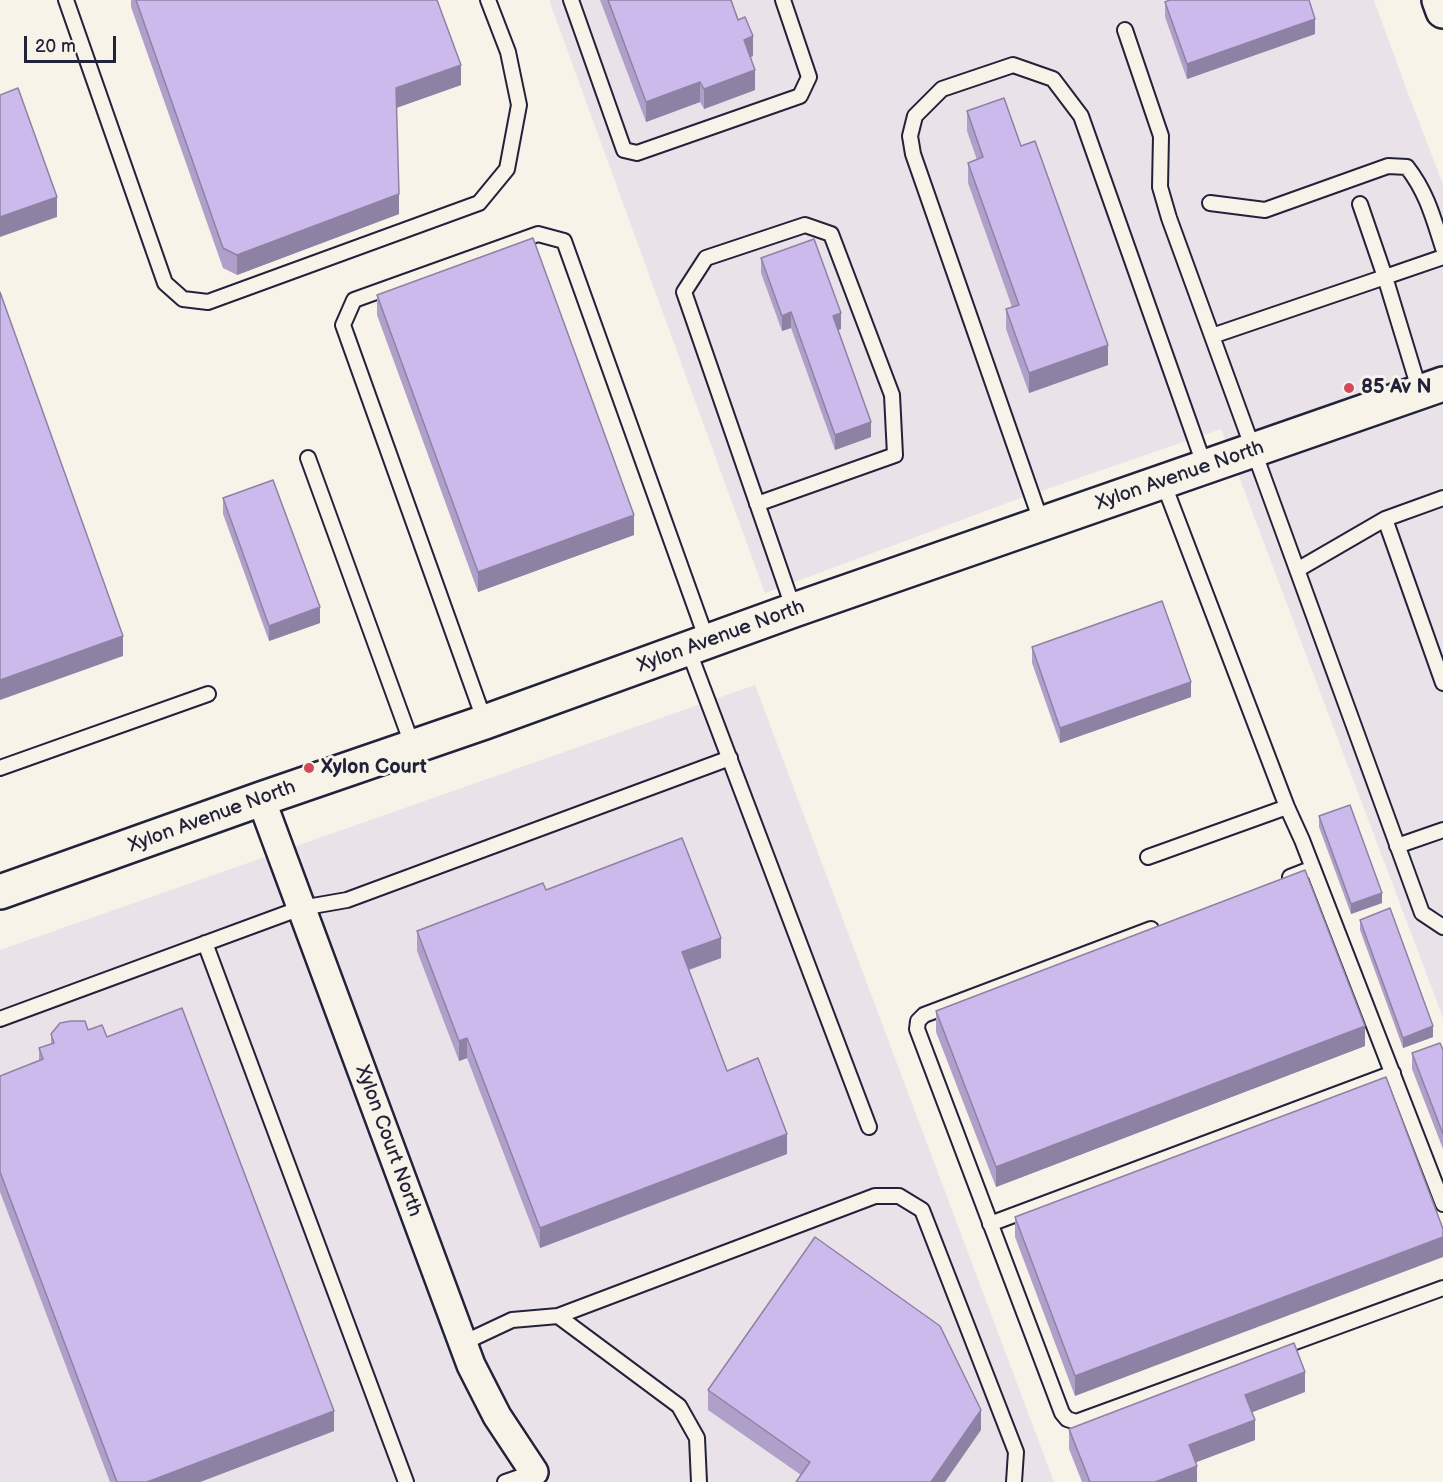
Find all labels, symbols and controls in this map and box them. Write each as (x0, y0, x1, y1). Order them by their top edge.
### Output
scale bar (27, 24, 118, 62)
text: 20 m (35, 36, 76, 57)
place label: 85 Av N (1361, 376, 1431, 400)
marker: 85 Av N (1342, 381, 1356, 395)
street label: Xylon Avenue North (1093, 436, 1267, 516)
street label: Xylon Avenue North (634, 596, 808, 678)
place label: Xylon Court (321, 756, 427, 780)
marker: Xylon Court (302, 761, 316, 775)
street label: Xylon Avenue North (125, 776, 299, 858)
street label: Xylon Court North (349, 1062, 427, 1220)

